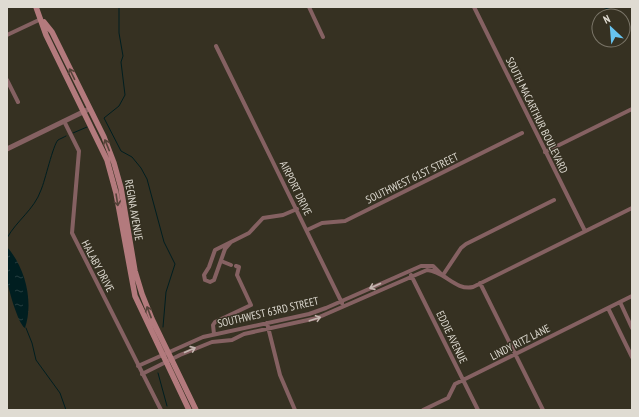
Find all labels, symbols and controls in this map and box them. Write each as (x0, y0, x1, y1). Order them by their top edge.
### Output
north arrow (591, 8, 631, 48)
text: N (601, 11, 612, 27)
street label: SOUTH MACARTHUR BOULEVARD (503, 55, 571, 176)
one-way arrow (68, 68, 75, 80)
one-way arrow (103, 140, 111, 152)
street label: SOUTHWEST 61ST STREET (363, 149, 461, 207)
street label: AIRPORT DRIVE (277, 158, 315, 218)
street label: REGINA AVENUE (122, 178, 146, 242)
one-way arrow (113, 193, 121, 206)
street label: HALABY DRIVE (79, 238, 118, 295)
one-way arrow (370, 283, 382, 290)
street label: SOUTHWEST 63RD STREET (216, 294, 320, 330)
one-way arrow (144, 306, 152, 318)
street label: EDDIE AVENUE (433, 309, 471, 366)
one-way arrow (309, 314, 321, 322)
street label: LINDY RITZ LANE (488, 321, 553, 363)
one-way arrow (183, 346, 195, 353)

